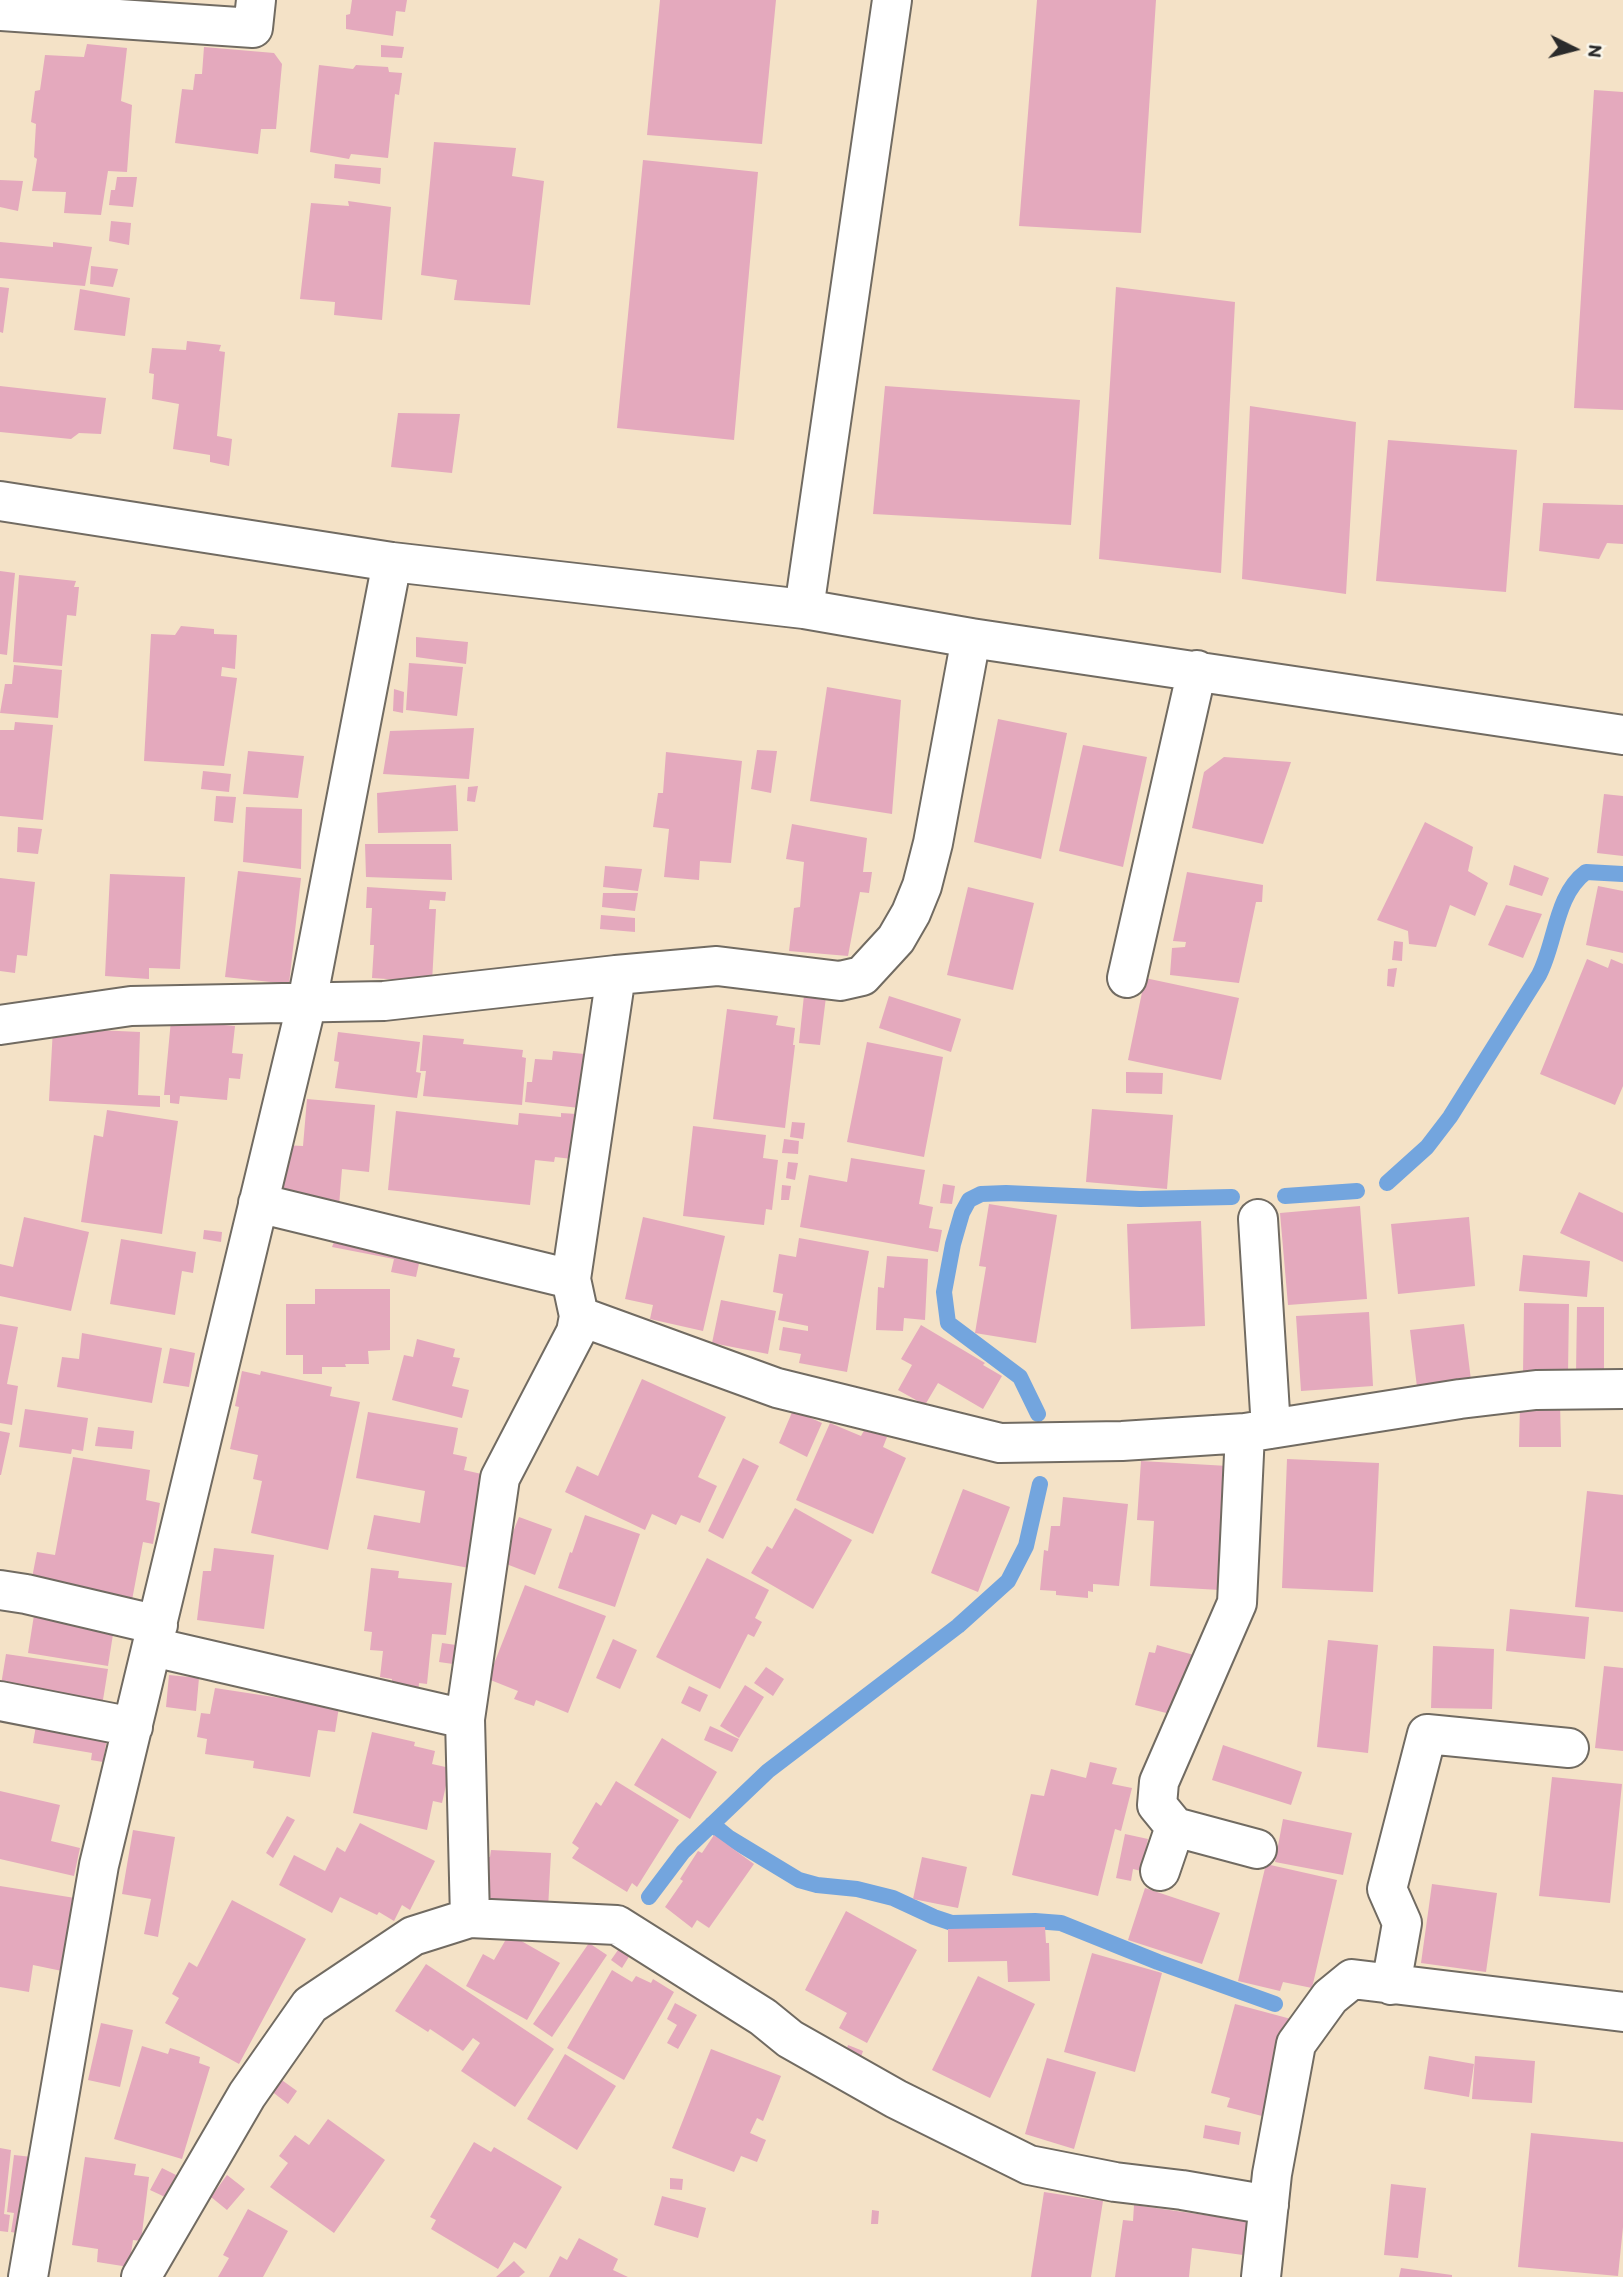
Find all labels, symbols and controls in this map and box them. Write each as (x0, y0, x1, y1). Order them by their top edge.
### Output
north arrow (1539, 14, 1609, 84)
text: N (1583, 44, 1607, 59)

